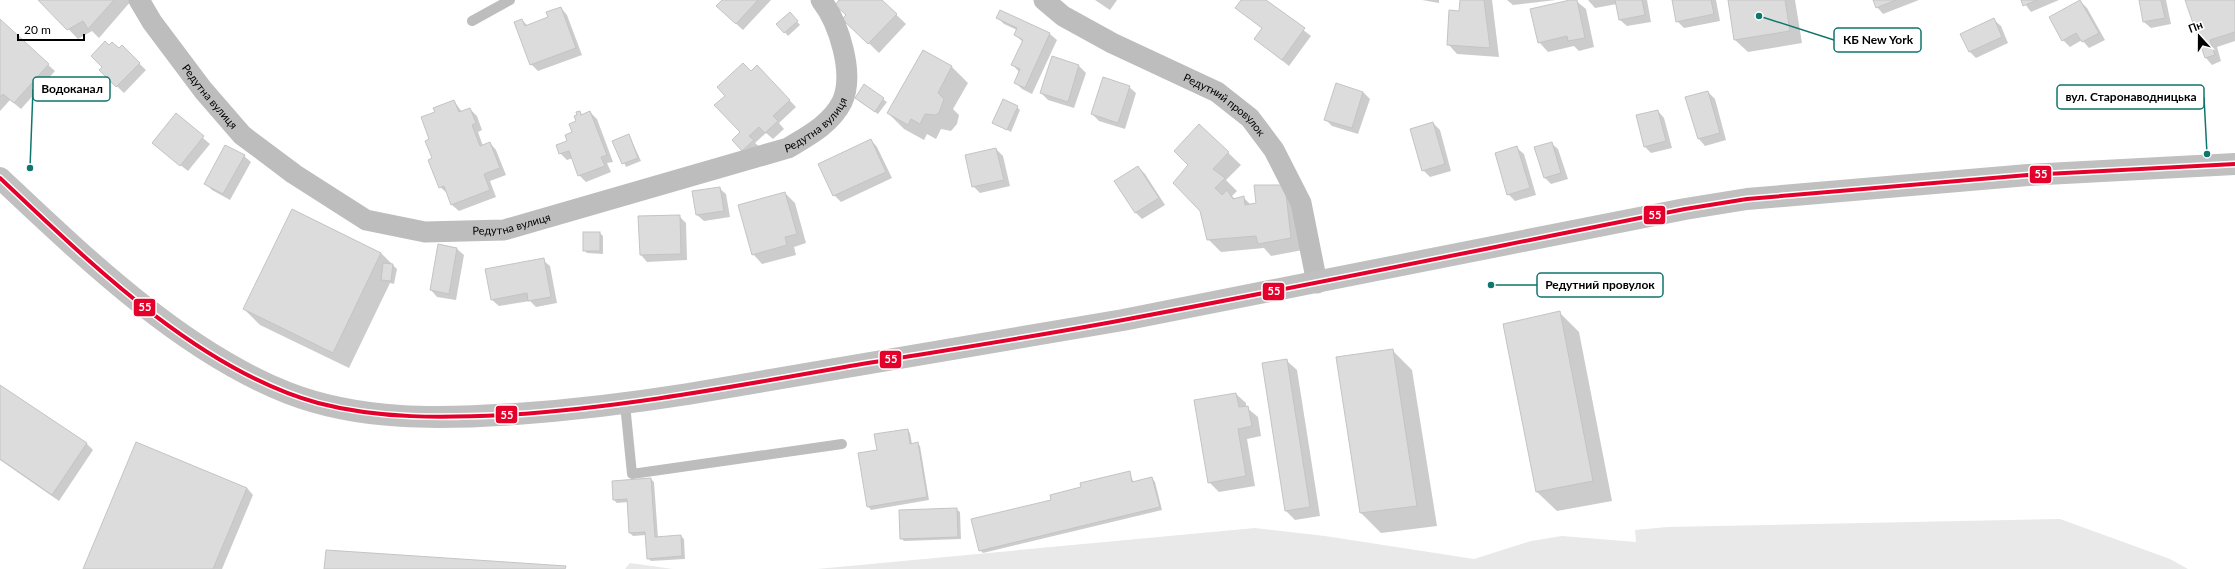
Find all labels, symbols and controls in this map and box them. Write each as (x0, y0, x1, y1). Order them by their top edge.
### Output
scale bar (18, 16, 84, 42)
north arrow (2179, 16, 2219, 56)
text: Пн (2186, 18, 2204, 35)
text: 20 m (24, 22, 51, 37)
callout: КБ New York (1834, 28, 1921, 52)
text: КБ New York (1843, 32, 1914, 47)
street label: Редутна вулиця (180, 61, 241, 131)
street label: Редутний провулок (1182, 70, 1268, 139)
callout: Водоканал (33, 77, 110, 101)
text: Водоканал (41, 81, 103, 96)
callout: вул. Старонаводницька (2057, 85, 2204, 109)
text: вул. Старонаводницька (2065, 89, 2197, 104)
street label: Редутна вулиця (783, 95, 849, 155)
line badge: 55 (2029, 165, 2052, 184)
text: 55 (2035, 167, 2047, 180)
line badge: 55 (1643, 205, 1666, 225)
text: 55 (1649, 208, 1661, 221)
street label: Редутна вулиця (472, 210, 552, 237)
callout: Редутний провулок (1537, 273, 1663, 297)
text: Редутний провулок (1545, 277, 1655, 292)
line badge: 55 (1262, 282, 1285, 301)
text: 55 (1268, 284, 1280, 297)
line badge: 55 (133, 298, 156, 317)
text: 55 (139, 300, 151, 313)
line badge: 55 (879, 350, 902, 369)
text: 55 (885, 352, 897, 365)
line badge: 55 (495, 405, 518, 424)
text: 55 (501, 408, 513, 421)

